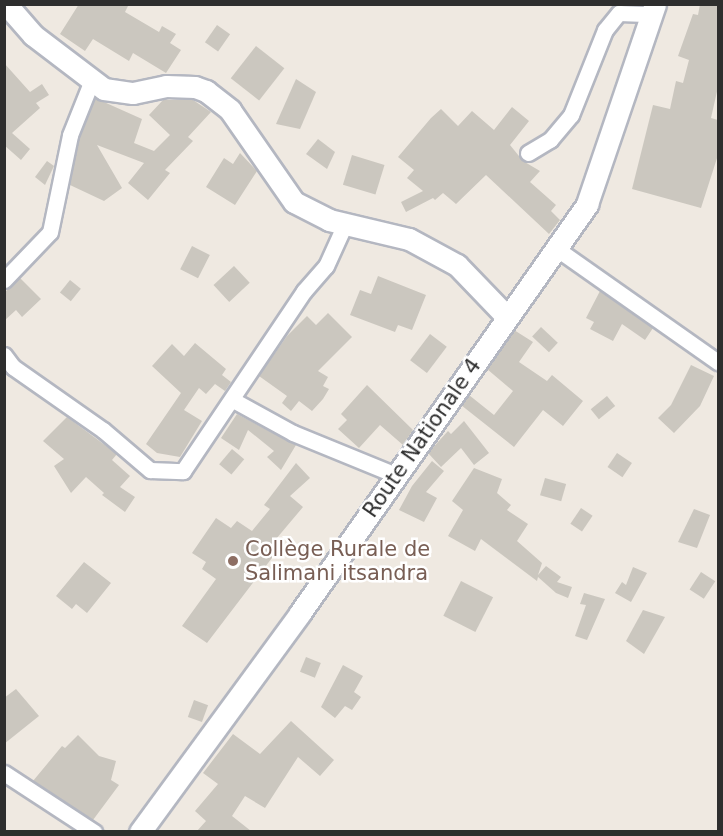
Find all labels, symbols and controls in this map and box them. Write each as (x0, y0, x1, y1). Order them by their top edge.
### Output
street label: Route Nationale 4 (358, 354, 486, 522)
place label: Collège Rurale de Salimani itsandra (245, 536, 430, 586)
marker: Collège Rurale de Salimani itsandra (226, 554, 240, 568)

